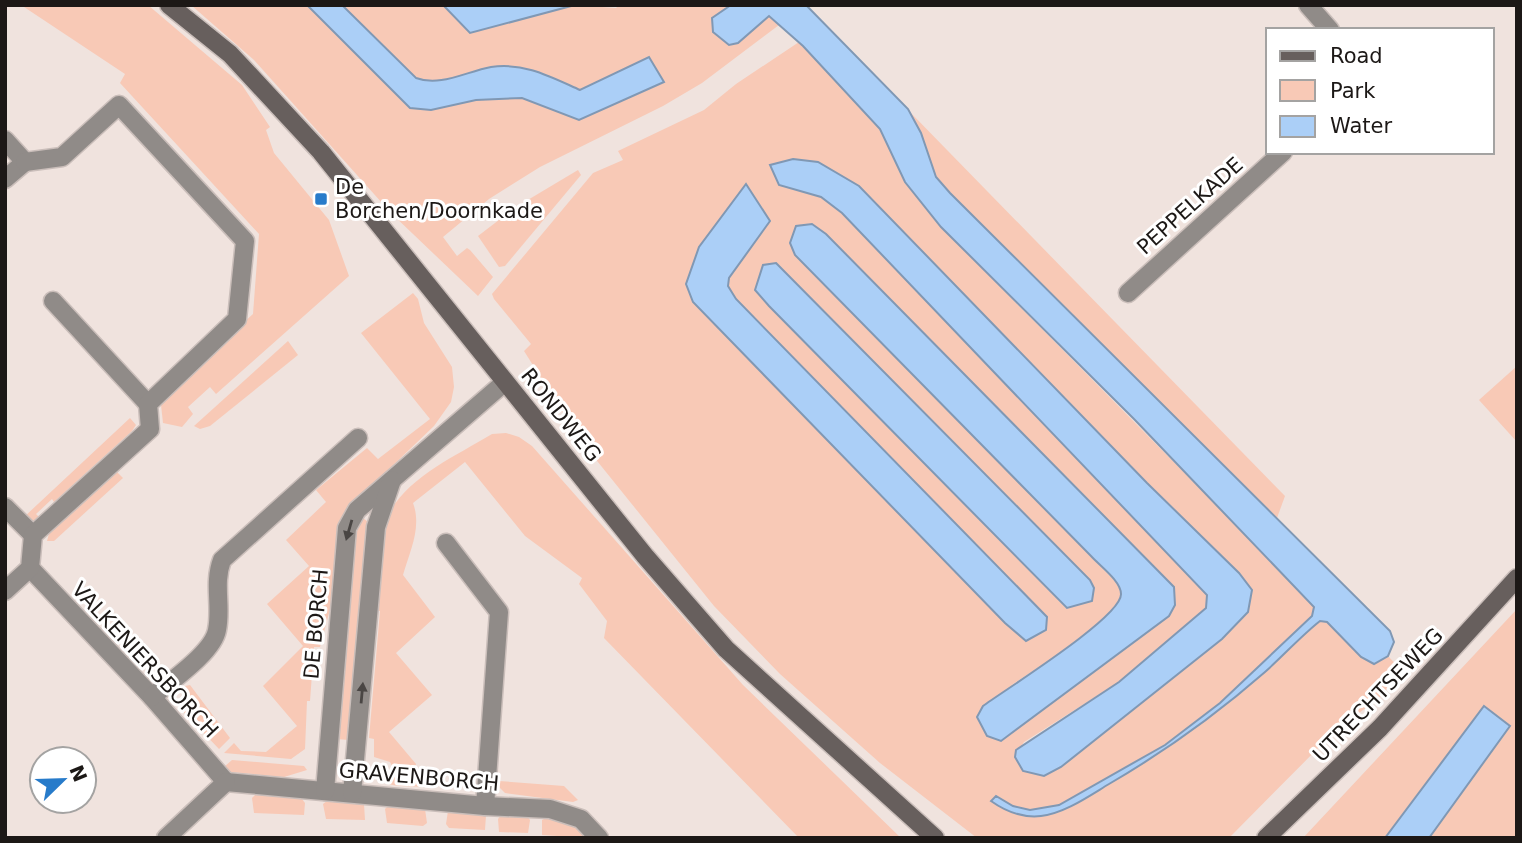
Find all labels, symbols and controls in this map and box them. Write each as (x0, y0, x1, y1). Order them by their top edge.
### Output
legend (1266, 28, 1494, 154)
text: Road (1330, 44, 1383, 68)
text: Park (1330, 79, 1376, 103)
text: Water (1330, 114, 1392, 138)
street label: PEPPELKADE (1132, 152, 1248, 260)
place label: De Borchen/Doornkade (335, 175, 543, 223)
marker: De Borchen/Doornkade (313, 191, 329, 207)
street label: RONDWEG (516, 363, 606, 467)
one-way arrow (343, 520, 354, 542)
street label: DE BORCH (299, 568, 333, 680)
street label: VALKENIERSBORCH (67, 577, 223, 743)
street label: UTRECHTSEWEG (1308, 623, 1448, 767)
one-way arrow (356, 682, 367, 704)
north arrow (28, 745, 98, 815)
street label: GRAVENBORCH (338, 758, 500, 796)
text: N (65, 762, 92, 785)

